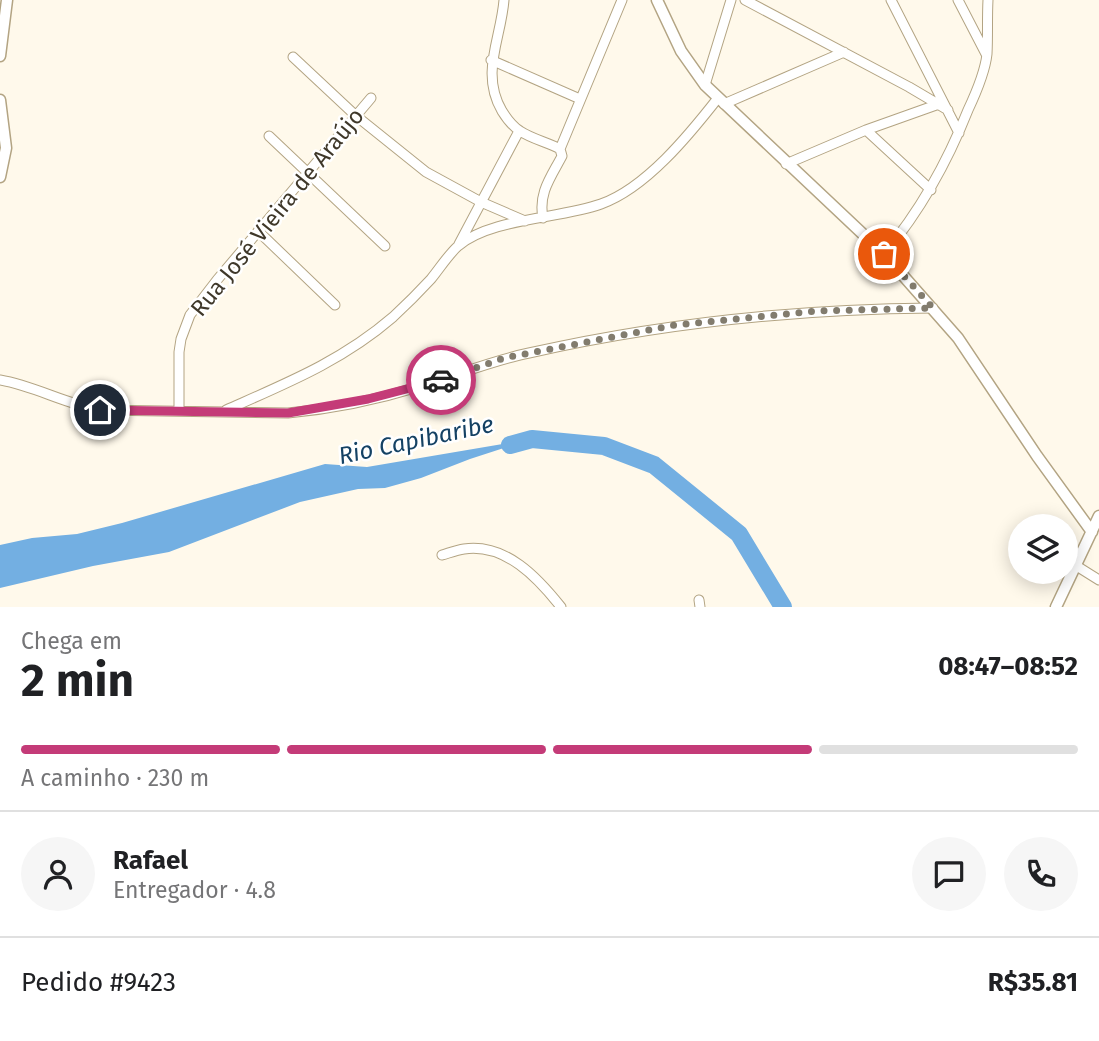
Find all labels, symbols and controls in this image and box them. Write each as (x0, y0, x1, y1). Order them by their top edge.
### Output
street label: Rua José Vieira de Araújo (184, 102, 370, 322)
pin (854, 224, 914, 284)
icon: bag (865, 235, 903, 273)
courier (406, 345, 476, 415)
icon: car (422, 361, 460, 399)
pin (70, 380, 130, 440)
icon: home (81, 391, 119, 429)
water label: Rio Capibaribe (336, 410, 496, 470)
map controls (1008, 514, 1078, 584)
button: layers (1008, 514, 1078, 584)
text: Chega em (21, 627, 122, 655)
text: 08:47–08:52 (938, 651, 1078, 682)
text: 2 min (21, 653, 134, 708)
text: A caminho · 230 m (21, 764, 209, 792)
button: person (21, 837, 95, 911)
button: chat (912, 837, 986, 911)
button: phone (1004, 837, 1078, 911)
text: Rafael (113, 845, 188, 876)
text: Entregador · 4.8 (113, 876, 276, 904)
text: Pedido #9423 (21, 967, 176, 998)
text: R$35.81 (988, 967, 1078, 998)

